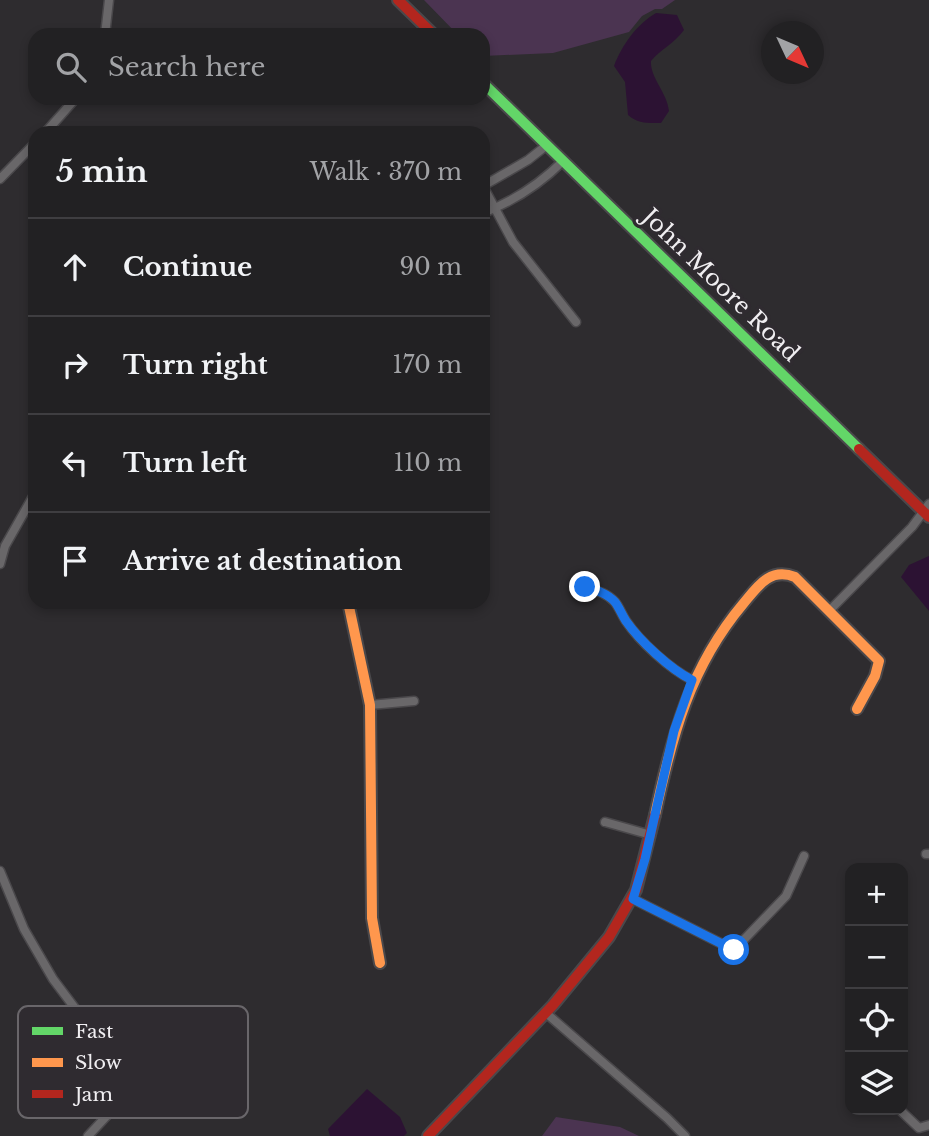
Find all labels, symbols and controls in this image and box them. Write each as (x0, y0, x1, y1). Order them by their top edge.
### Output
north arrow (761, 21, 824, 84)
search box (28, 28, 490, 105)
icon: search (52, 48, 90, 86)
text: Search here (108, 51, 265, 83)
text: 5 min (56, 153, 148, 190)
text: Walk · 370 m (310, 158, 462, 186)
street label: John Moore Road (634, 201, 806, 367)
icon: ahead (56, 248, 94, 286)
text: Continue (123, 251, 252, 283)
text: 90 m (400, 253, 462, 281)
icon: right (56, 346, 94, 384)
text: Turn right (123, 349, 268, 381)
text: 170 m (392, 351, 462, 379)
icon: left (56, 444, 94, 482)
text: Turn left (123, 447, 247, 479)
text: 110 m (394, 449, 462, 477)
icon: arrive (56, 542, 94, 580)
text: Arrive at destination (123, 545, 403, 577)
route end (569, 571, 600, 602)
map controls (845, 863, 908, 1115)
button: + (845, 863, 908, 926)
button: − (845, 926, 908, 989)
route start (718, 934, 749, 965)
button: locate (845, 989, 908, 1052)
legend (18, 1006, 248, 1118)
text: Fast (75, 1020, 114, 1043)
text: Slow (75, 1051, 122, 1074)
button: layers (845, 1052, 908, 1115)
text: Jam (72, 1083, 113, 1106)

